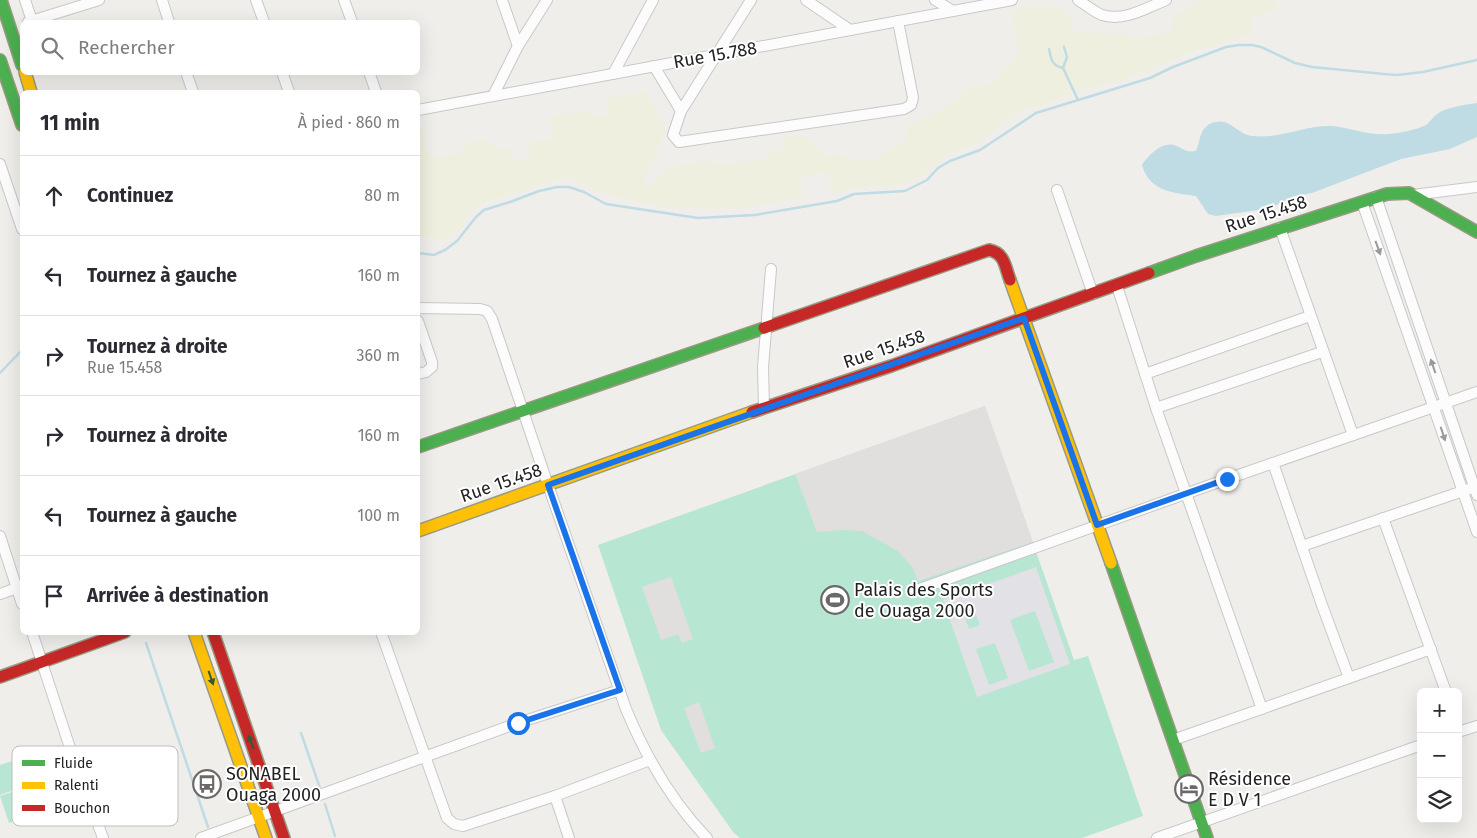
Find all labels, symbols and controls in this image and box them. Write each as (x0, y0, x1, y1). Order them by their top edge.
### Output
search box (20, 20, 420, 75)
icon: search (38, 34, 66, 62)
text: Rechercher (78, 36, 175, 59)
street label: Rue 15.788 (671, 37, 759, 73)
text: 11 min (40, 110, 100, 136)
text: À pied · 860 m (298, 113, 400, 132)
icon: ahead (40, 182, 68, 210)
text: Continuez (87, 184, 173, 207)
text: 80 m (364, 186, 400, 205)
street label: Rue 15.458 (1222, 190, 1310, 238)
one-way arrow (1375, 240, 1382, 255)
icon: left (40, 262, 68, 290)
text: Tournez à gauche (87, 264, 237, 287)
text: 160 m (358, 266, 400, 285)
street label: Rue 15.458 (840, 325, 928, 373)
text: Tournez à droite (87, 335, 228, 358)
icon: right (40, 342, 68, 370)
text: 360 m (357, 346, 400, 365)
text: Rue 15.458 (87, 358, 162, 377)
one-way arrow (1429, 358, 1437, 373)
icon: right (40, 422, 68, 450)
text: Tournez à droite (87, 424, 228, 447)
text: 160 m (358, 426, 400, 445)
one-way arrow (1440, 427, 1448, 442)
street label: Rue 15.458 (457, 459, 545, 507)
route end (1216, 468, 1239, 491)
icon: left (40, 502, 68, 530)
text: Tournez à gauche (87, 504, 237, 527)
text: 100 m (357, 506, 400, 525)
place label: Palais des Sports de Ouaga 2000 (854, 579, 993, 622)
icon: arrive (40, 582, 68, 610)
text: Arrivée à destination (87, 584, 269, 607)
sports icon: Palais des Sports de Ouaga 2000 (820, 585, 850, 615)
one-way arrow (208, 671, 215, 686)
map controls (1417, 688, 1462, 823)
button: + (1417, 688, 1462, 733)
route start (507, 712, 530, 735)
button: − (1417, 733, 1462, 778)
one-way arrow (247, 735, 254, 750)
legend (12, 746, 178, 826)
text: Fluide (54, 755, 93, 772)
place label: SONABEL Ouaga 2000 (226, 763, 321, 806)
place label: Résidence E D V 1 (1208, 768, 1291, 811)
bus stop icon: SONABEL Ouaga 2000 (192, 769, 222, 799)
hotel icon: Résidence E D V 1 (1174, 774, 1204, 804)
text: Ralenti (54, 777, 99, 794)
button: layers (1417, 778, 1462, 823)
text: Bouchon (54, 800, 110, 817)

